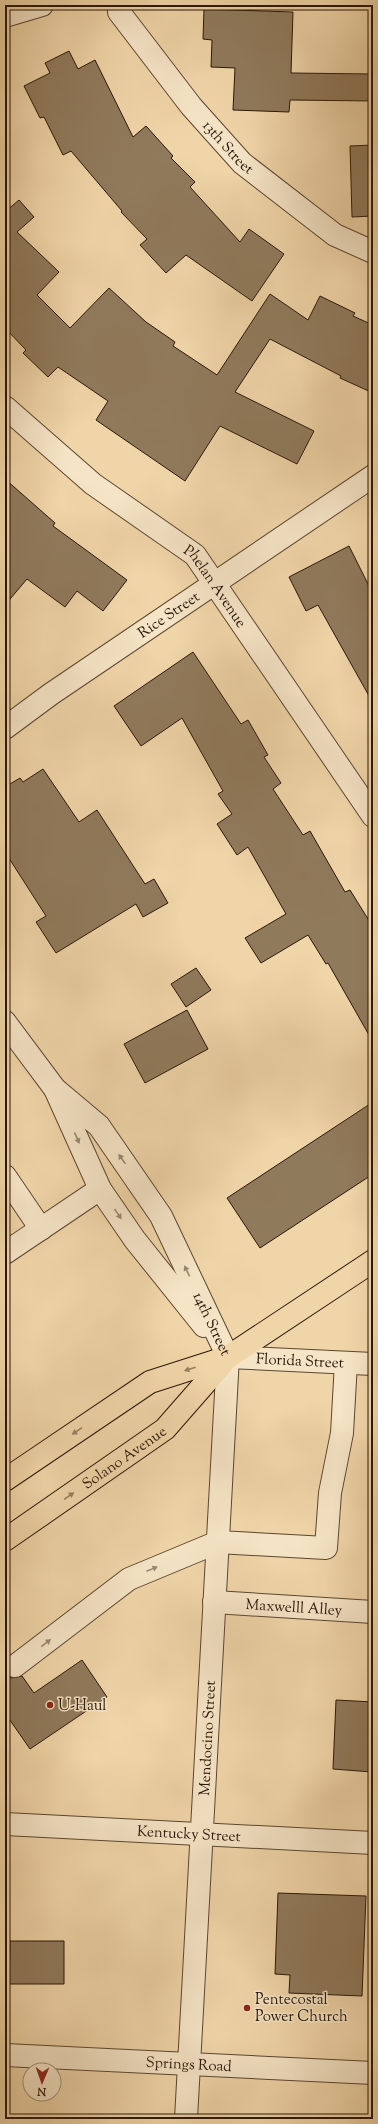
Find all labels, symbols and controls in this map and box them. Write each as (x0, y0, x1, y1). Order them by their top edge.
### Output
street label: 13th Street (197, 116, 257, 180)
street label: Phelan Avenue (178, 541, 251, 632)
street label: Rice Street (134, 587, 204, 644)
one-way arrow (74, 1132, 80, 1143)
one-way arrow (118, 1154, 126, 1164)
one-way arrow (114, 1209, 122, 1220)
one-way arrow (184, 1265, 190, 1277)
street label: 14th Street (187, 1289, 235, 1360)
street label: Florida Street (255, 1349, 344, 1375)
one-way arrow (184, 1366, 196, 1372)
street label: Solano Avenue (79, 1422, 171, 1495)
one-way arrow (72, 1427, 83, 1434)
one-way arrow (64, 1492, 74, 1500)
one-way arrow (147, 1566, 158, 1572)
street label: Maxwelll Alley (245, 1595, 343, 1622)
one-way arrow (40, 1638, 51, 1647)
street label: Mendocino Street (195, 1680, 222, 1796)
place label: U-Haul (58, 1696, 107, 1717)
marker: U-Haul (45, 1700, 55, 1710)
street label: Kentucky Street (136, 1822, 241, 1848)
place label: Pentecostal Power Church (255, 1990, 348, 2028)
marker: Pentecostal Power Church (242, 2003, 252, 2013)
street label: Springs Road (145, 2053, 233, 2078)
north arrow (22, 2062, 62, 2102)
text: N (37, 2083, 47, 2099)

